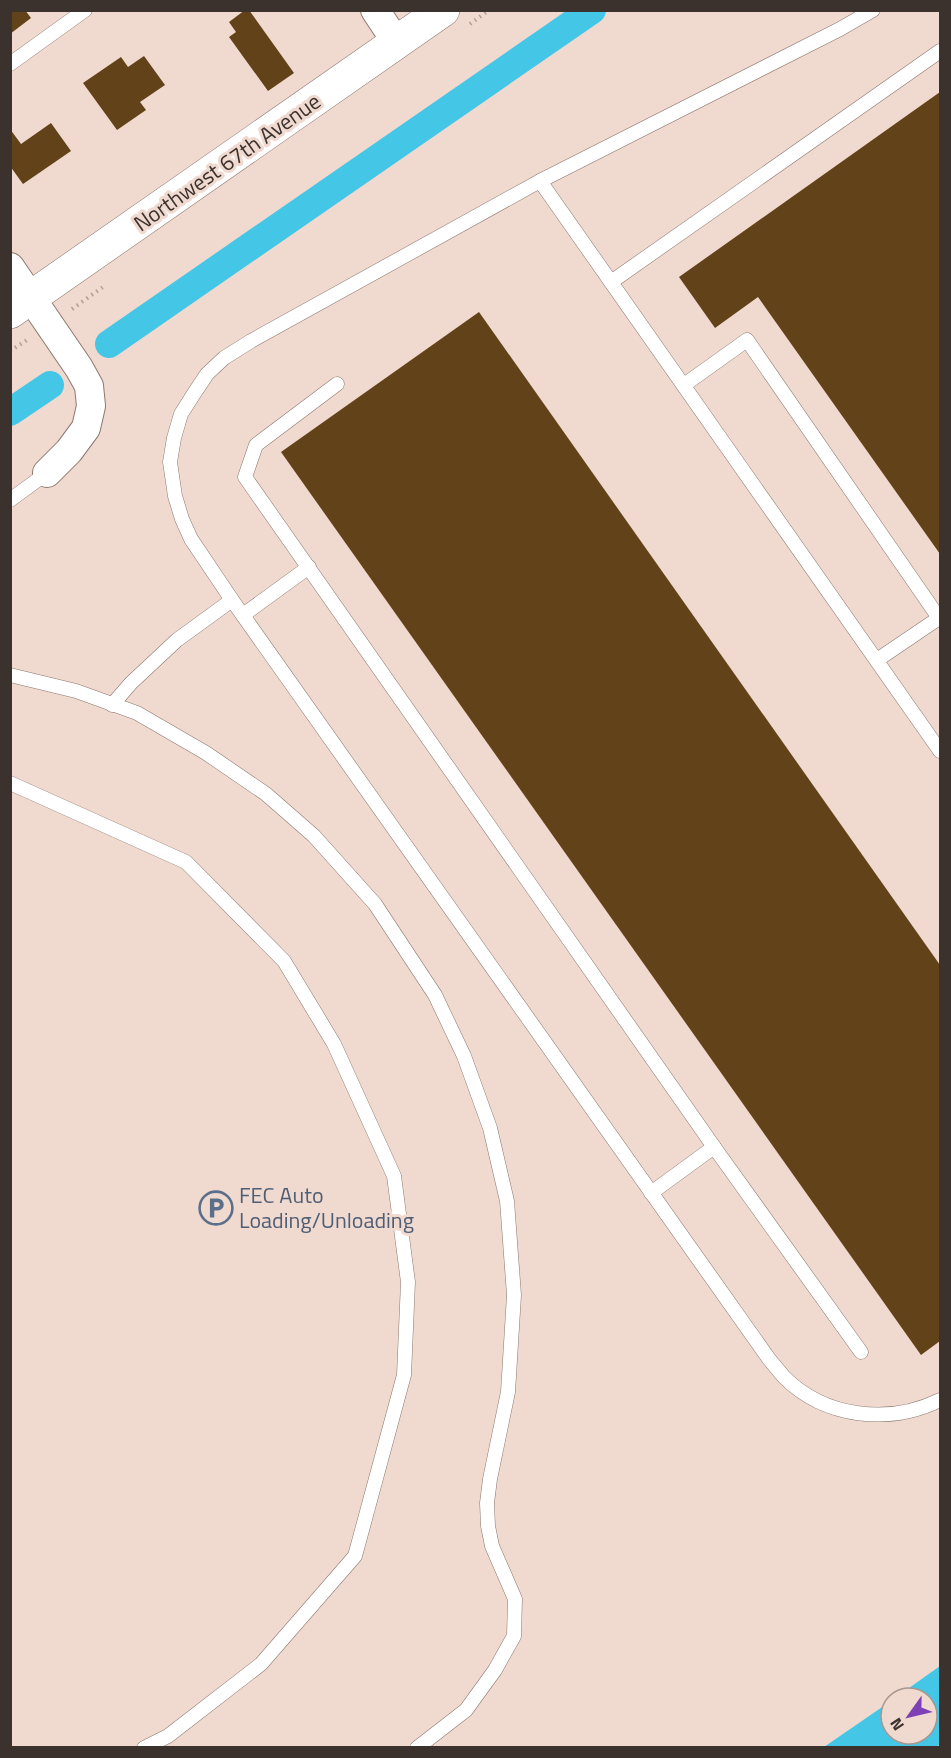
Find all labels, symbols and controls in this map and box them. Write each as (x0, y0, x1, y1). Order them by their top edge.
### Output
street label: Northwest 67th Avenue (126, 84, 328, 240)
place label: FEC Auto Loading/Unloading (239, 1178, 414, 1237)
parking icon: FEC Auto Loading/Unloading (198, 1190, 234, 1226)
north arrow (879, 1686, 939, 1746)
text: N (884, 1713, 910, 1736)

